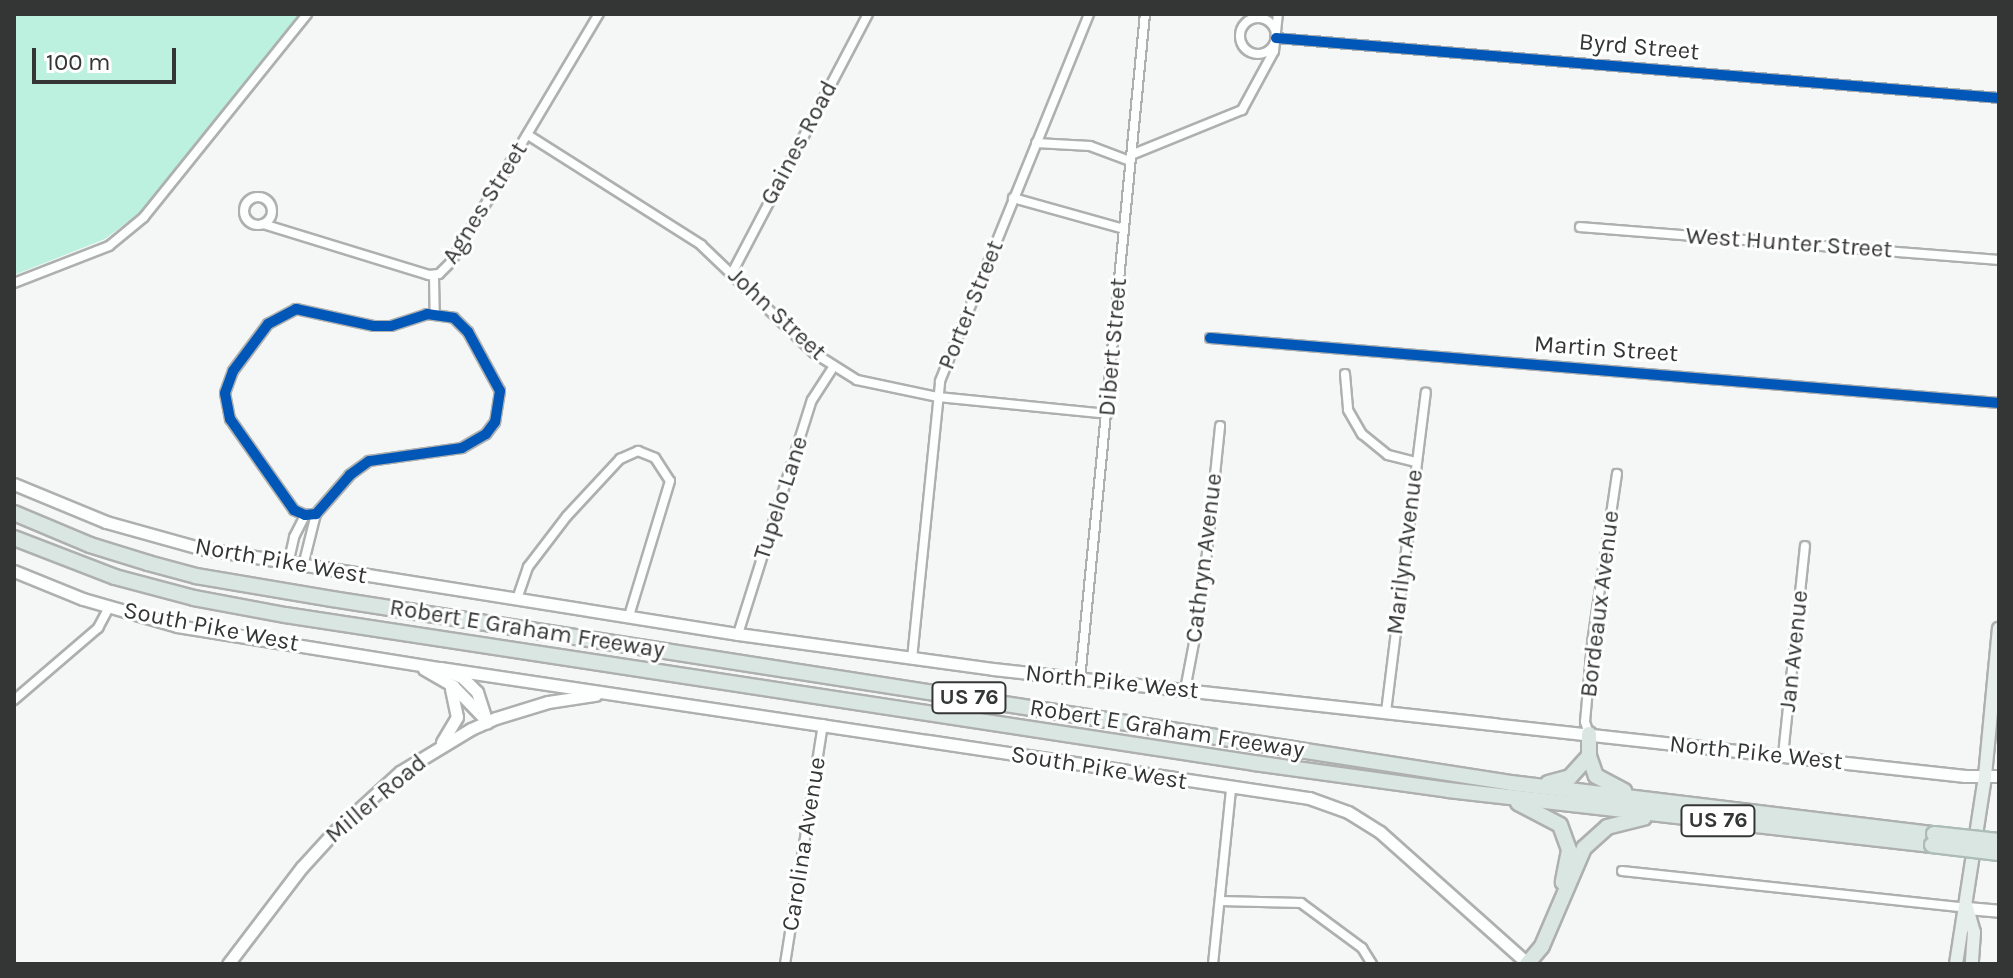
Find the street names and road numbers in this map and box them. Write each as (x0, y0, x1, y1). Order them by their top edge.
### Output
street label: Byrd Street (1578, 27, 1700, 67)
street label: Gaines Road (754, 76, 844, 210)
street label: Agnes Street (436, 137, 534, 269)
street label: West Hunter Street (1685, 221, 1893, 265)
street label: Porter Street (932, 236, 1010, 374)
street label: John Street (722, 261, 832, 367)
street label: Dibert Street (1093, 277, 1133, 417)
street label: Martin Street (1533, 330, 1679, 368)
street label: Tupelo Lane (748, 433, 814, 563)
street label: Marilyn Avenue (1381, 468, 1429, 636)
street label: Cathryn Avenue (1179, 472, 1229, 644)
street label: Bordeaux Avenue (1574, 509, 1626, 699)
street label: North Pike West (193, 532, 369, 590)
street label: Jan Avenue (1773, 589, 1815, 713)
street label: Robert E Graham Freeway (388, 593, 666, 665)
street label: South Pike West (121, 596, 301, 658)
street label: North Pike West (1024, 659, 1200, 705)
road number: US 76 (931, 680, 1007, 716)
street label: Robert E Graham Freeway (1028, 693, 1306, 765)
street label: North Pike West (1668, 730, 1844, 776)
street label: South Pike West (1009, 740, 1189, 796)
street label: Miller Road (320, 748, 432, 850)
street label: Carolina Avenue (776, 755, 832, 933)
road number: US 76 (1680, 803, 1756, 839)

